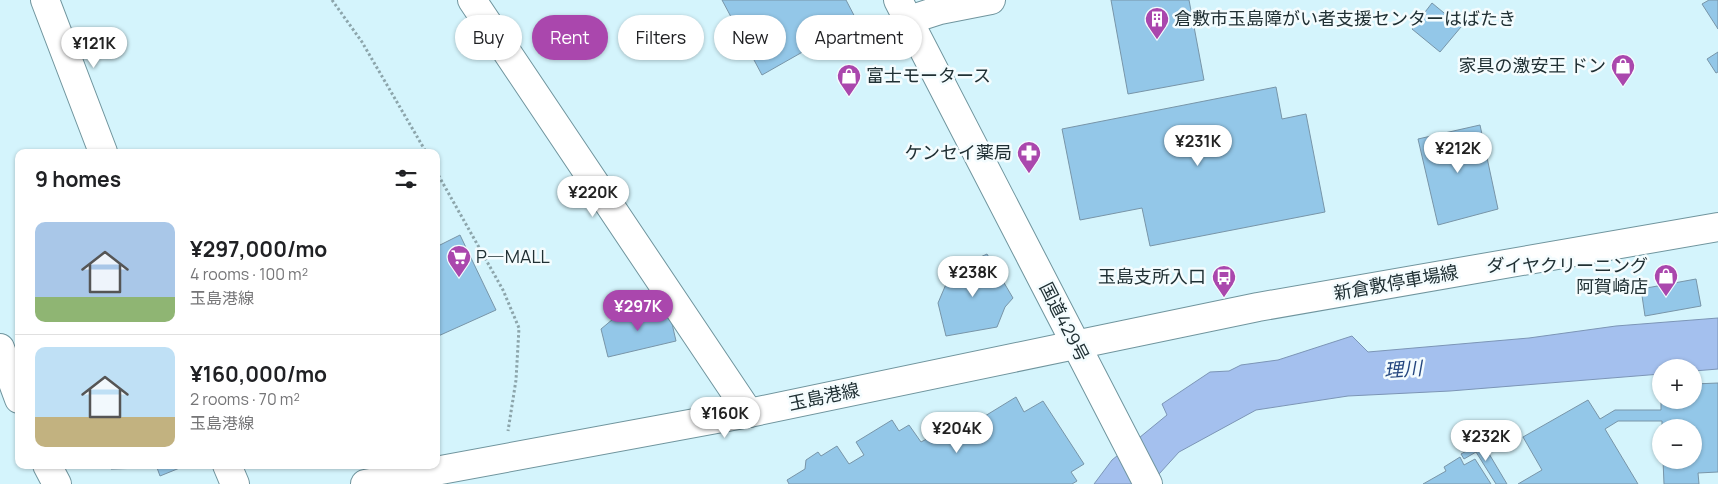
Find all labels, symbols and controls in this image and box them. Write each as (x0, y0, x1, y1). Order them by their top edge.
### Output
building icon: 倉敷市玉島障がい者支援センターはばたき (1144, 6, 1170, 40)
place label: 倉敷市玉島障がい者支援センターはばたき (1174, 6, 1516, 30)
chip: Buy (455, 15, 522, 60)
chip: Rent (532, 15, 608, 60)
chip: Filters (618, 15, 704, 60)
chip: New (714, 15, 786, 60)
chip: Apartment (796, 15, 922, 60)
pin: ¥121K (59, 27, 129, 69)
text: ¥121K (72, 32, 116, 54)
place label: 家具の激安王 ドン (1458, 53, 1606, 77)
shop icon: 家具の激安王 ドン (1610, 53, 1636, 87)
shop icon: 富士モータース (836, 63, 862, 97)
place label: 富士モータース (866, 63, 991, 87)
pin: ¥231K (1163, 124, 1233, 167)
text: ¥231K (1175, 130, 1221, 152)
pin: ¥212K (1423, 132, 1493, 174)
text: ¥212K (1435, 137, 1481, 159)
place label: ケンセイ薬局 (905, 140, 1012, 164)
pharmacy icon: ケンセイ薬局 (1016, 140, 1042, 174)
text: 9 homes (35, 165, 121, 193)
icon: filters (392, 165, 420, 193)
pin: ¥220K (558, 176, 628, 218)
text: ¥220K (568, 181, 618, 203)
text: ¥297,000/mo (190, 235, 327, 263)
icon: home (75, 242, 135, 302)
supermarket icon: P―MALL (446, 244, 472, 278)
place label: P―MALL (476, 244, 550, 268)
place label: ダイヤクリーニング 阿賀崎店 (1487, 253, 1648, 298)
pin: ¥238K (938, 256, 1008, 298)
street label: 新倉敷停車場線 (1332, 259, 1460, 305)
text: ¥238K (949, 261, 997, 283)
text: 4 rooms · 100 m² (190, 263, 308, 285)
shop icon: ダイヤクリーニング 阿賀崎店 (1653, 263, 1679, 297)
place label: 玉島支所入口 (1098, 264, 1206, 288)
bus stop icon: 玉島支所入口 (1211, 264, 1237, 298)
street label: 国道429号 (1035, 278, 1095, 365)
text: 玉島港線 (190, 287, 254, 309)
pin: ¥297K (603, 290, 673, 332)
text: ¥297K (614, 295, 662, 317)
water label: 理川 (1383, 355, 1425, 383)
map controls (1652, 359, 1702, 469)
button: + (1652, 359, 1702, 409)
text: ¥160,000/mo (190, 360, 327, 388)
icon: home (75, 367, 135, 427)
street label: 玉島港線 (786, 377, 862, 415)
text: 2 rooms · 70 m² (190, 388, 300, 410)
pin: ¥160K (690, 396, 760, 439)
text: ¥160K (701, 402, 749, 424)
text: 玉島港線 (190, 412, 254, 434)
pin: ¥204K (922, 412, 992, 454)
text: ¥204K (932, 417, 982, 439)
button: − (1652, 419, 1702, 469)
pin: ¥232K (1451, 420, 1521, 462)
text: ¥232K (1462, 425, 1510, 447)

